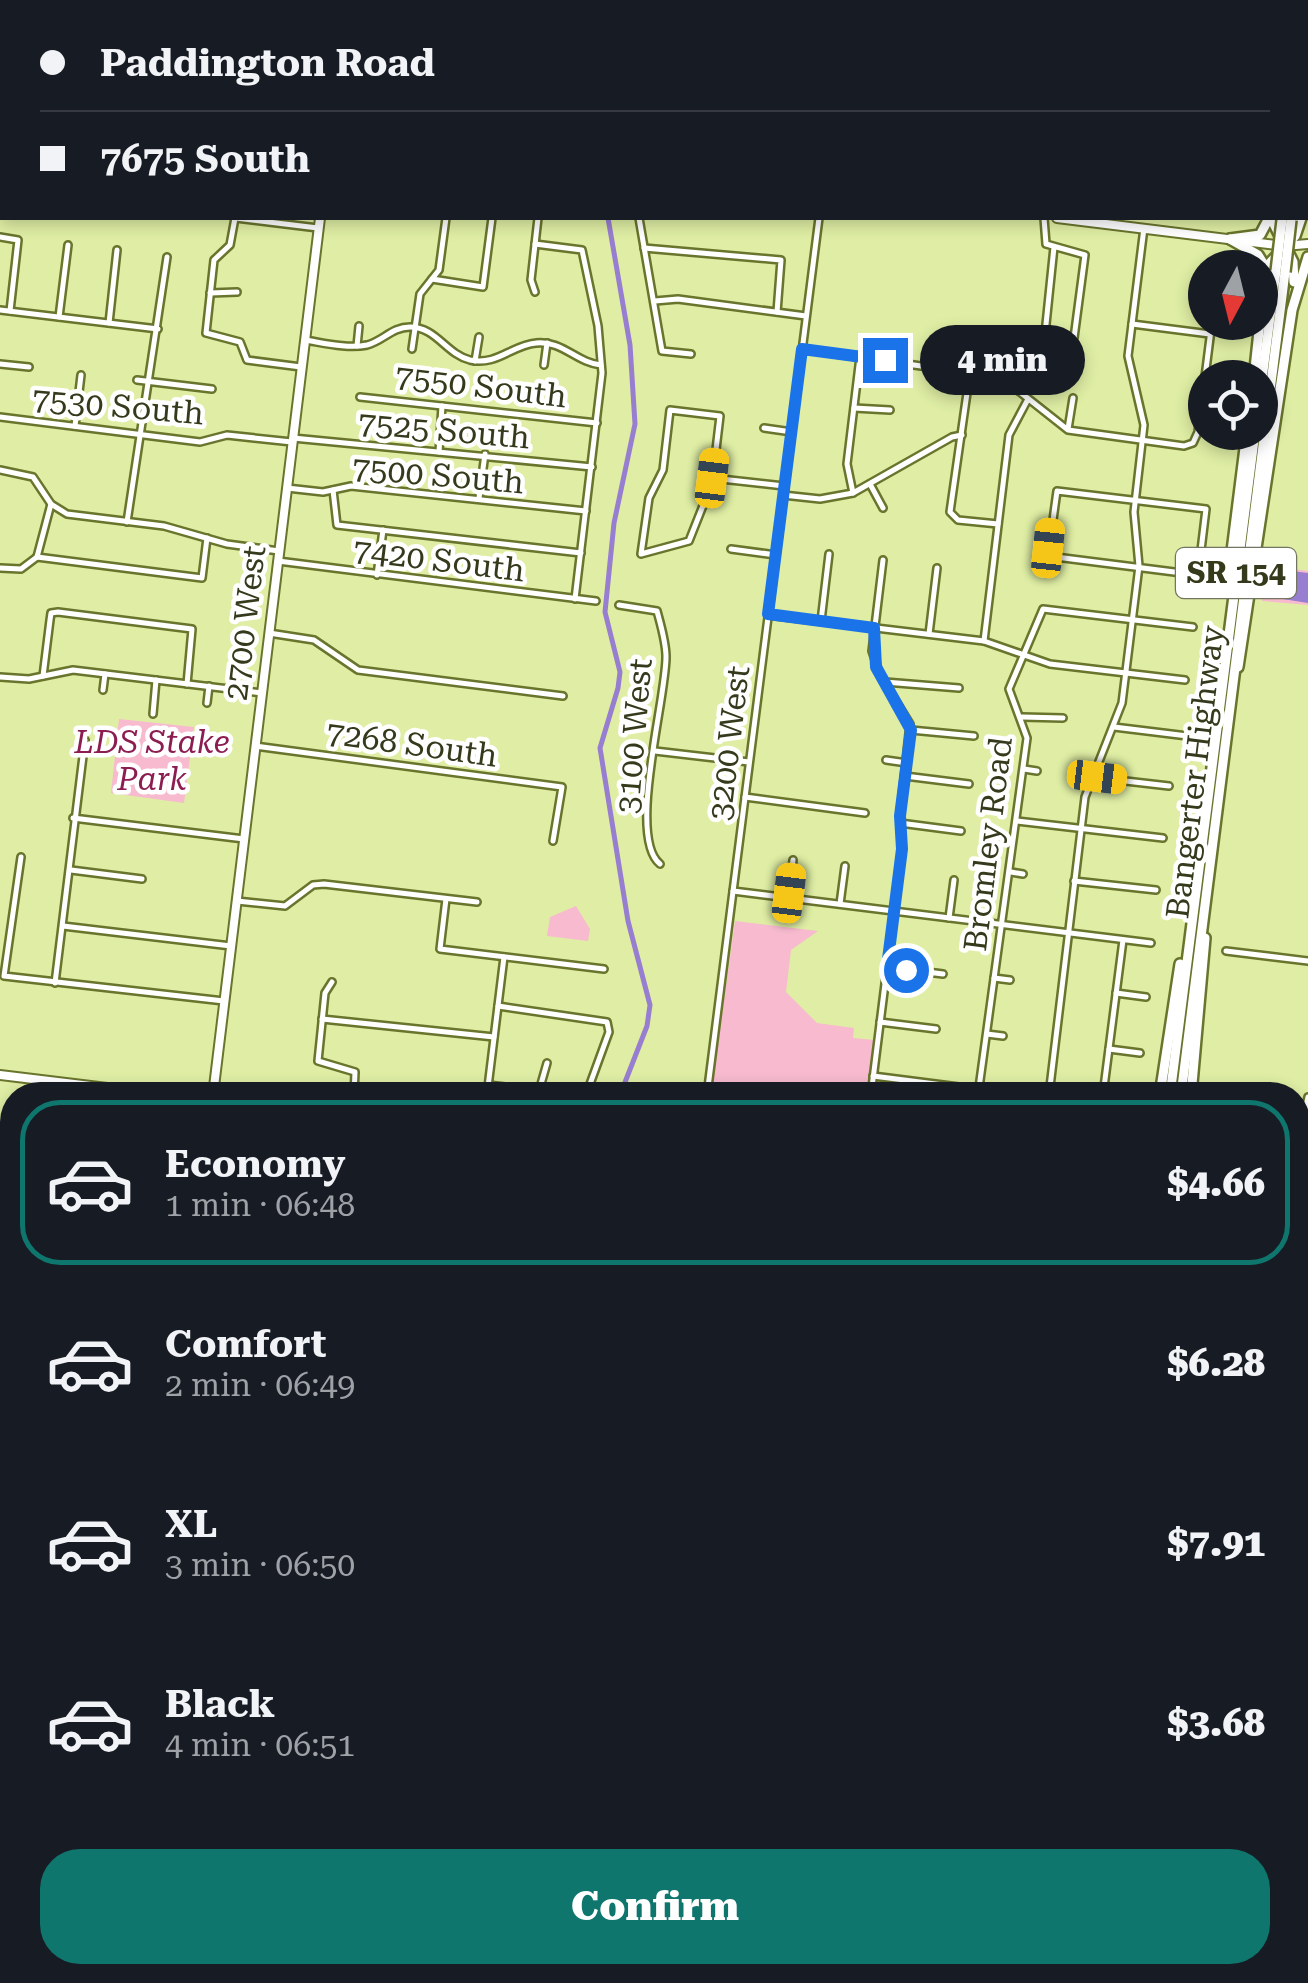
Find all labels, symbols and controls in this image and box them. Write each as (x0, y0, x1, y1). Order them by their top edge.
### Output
text: Paddington Road (100, 41, 435, 85)
text: 7675 South (100, 137, 310, 181)
north arrow (1188, 250, 1278, 340)
map controls (1188, 250, 1278, 450)
callout: 4 min (920, 325, 1085, 395)
route end (863, 338, 908, 383)
text: 4 min (958, 341, 1047, 379)
street label: 7550 South (393, 357, 569, 415)
button: locate (1188, 360, 1278, 450)
street label: 7530 South (30, 380, 206, 432)
street label: 7525 South (356, 404, 532, 456)
car (693, 446, 731, 510)
street label: 7500 South (350, 449, 526, 501)
car (1030, 517, 1066, 579)
street label: 7420 South (351, 531, 527, 589)
street label: 2700 West (217, 543, 273, 703)
road number: SR 154 (1176, 548, 1296, 598)
street label: Bangerter Highway (1158, 623, 1232, 921)
street label: 3100 West (608, 657, 660, 815)
street label: 3200 West (701, 663, 757, 823)
street label: 7268 South (324, 713, 500, 775)
park label: LDS Stake Park (73, 723, 230, 798)
street label: Bromley Road (956, 735, 1020, 953)
car (1065, 758, 1129, 796)
car (770, 861, 808, 925)
route start (884, 948, 929, 993)
icon: car (45, 1138, 135, 1228)
text: Economy (165, 1142, 345, 1186)
text: $4.66 (1167, 1161, 1265, 1205)
text: 1 min · 06:48 (165, 1186, 355, 1224)
icon: car (45, 1318, 135, 1408)
text: Comfort (165, 1322, 326, 1366)
text: $6.28 (1167, 1341, 1265, 1385)
text: 2 min · 06:49 (165, 1366, 355, 1404)
icon: car (45, 1498, 135, 1588)
text: XL (165, 1502, 217, 1546)
text: $7.91 (1167, 1521, 1265, 1565)
text: 3 min · 06:50 (165, 1546, 355, 1584)
icon: car (45, 1678, 135, 1768)
text: Black (165, 1682, 275, 1726)
text: $3.68 (1167, 1701, 1265, 1745)
text: 4 min · 06:51 (165, 1726, 355, 1764)
button: Confirm (40, 1849, 1270, 1964)

